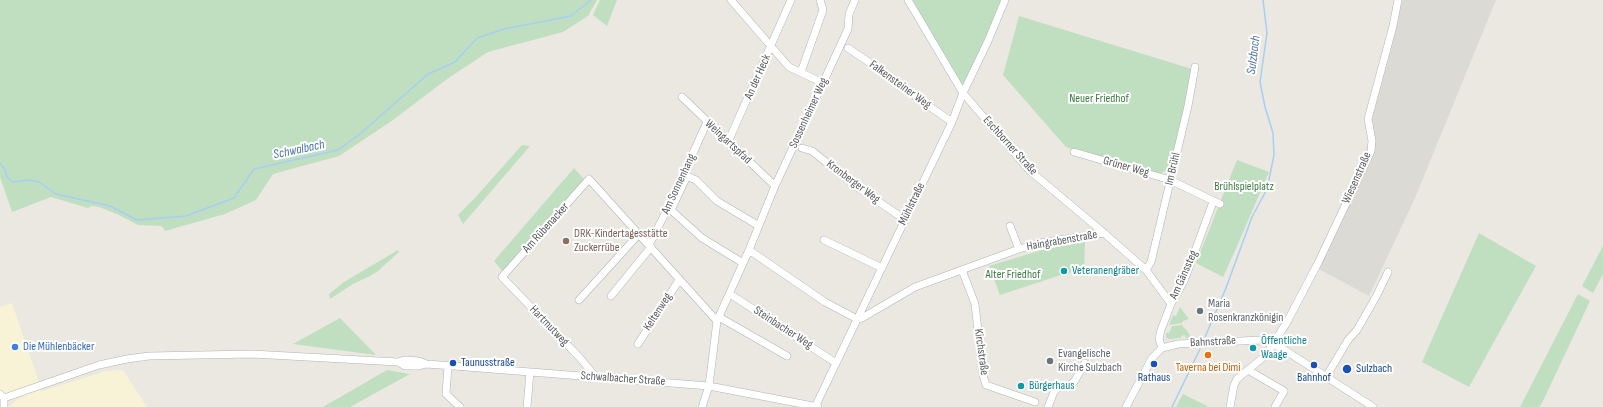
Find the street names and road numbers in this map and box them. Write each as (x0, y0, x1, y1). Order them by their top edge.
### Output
street label: An der Heck (742, 52, 774, 102)
street label: Falkensteiner Weg (866, 58, 934, 112)
street label: Sossenheimer Weg (786, 76, 832, 150)
street label: Eschborner Straße (980, 114, 1040, 178)
street label: Weingartspfad (702, 117, 754, 167)
street label: Wiesenstraße (1339, 150, 1375, 206)
street label: Im Brühl (1162, 151, 1184, 187)
street label: Am Sonnenhang (659, 152, 699, 216)
street label: Grüner Weg (1101, 154, 1151, 180)
street label: Kronberger Weg (823, 157, 883, 207)
street label: Mühlstraße (896, 181, 928, 227)
street label: Am Rübenacker (520, 200, 572, 256)
street label: Haingrabenstraße (1026, 228, 1098, 254)
street label: Am Gänssteg (1167, 248, 1201, 302)
street label: Keltenweg (640, 290, 676, 334)
street label: Hartmutweg (526, 303, 572, 349)
street label: Steinbacher Weg (751, 303, 815, 353)
street label: Kirchstraße (971, 328, 991, 376)
street label: Bahnstraße (1190, 334, 1236, 350)
street label: Schwalbacher Straße (580, 369, 666, 389)

